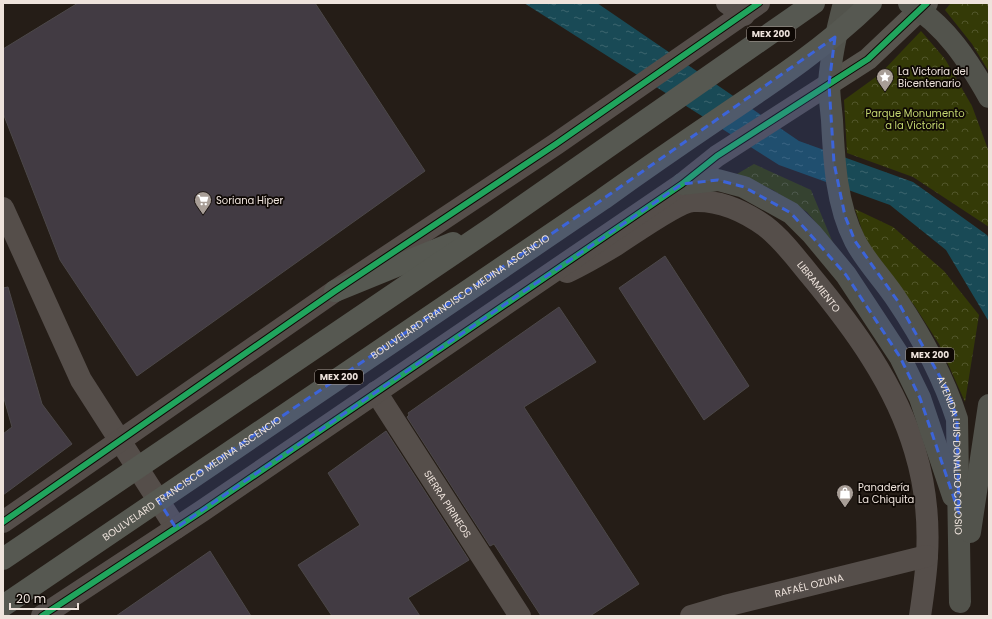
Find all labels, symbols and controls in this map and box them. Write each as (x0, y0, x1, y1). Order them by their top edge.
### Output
road number: MEX 200 (747, 27, 795, 41)
place label: La Victoria del Bicentenario (898, 64, 968, 91)
place icon: La Victoria del Bicentenario (875, 67, 895, 92)
park label: Parque Monumento a la Victoria (865, 106, 965, 133)
supermarket icon: Soriana Híper (193, 190, 213, 215)
place label: Soriana Híper (216, 193, 283, 208)
street label: BOULVELARD FRANCISCO MEDINA ASCENCIO (367, 230, 553, 362)
street label: LIBRAMIENTO (794, 257, 845, 315)
road number: MEX 200 (906, 348, 954, 362)
road number: MEX 200 (315, 370, 363, 384)
street label: AVENIDA LUIS DONALDO COLOSIO (934, 373, 966, 535)
street label: BOULVELARD FRANCISCO MEDINA ASCENCIO (99, 412, 284, 544)
street label: SIERRA PIRINEOS (421, 467, 475, 541)
place label: Panadería La Chiquita (858, 480, 914, 507)
shop icon: Panadería La Chiquita (835, 483, 855, 508)
street label: RAFAÉL OZUNA (773, 569, 845, 601)
scale bar (10, 585, 78, 611)
text: 20 m (16, 590, 46, 607)

